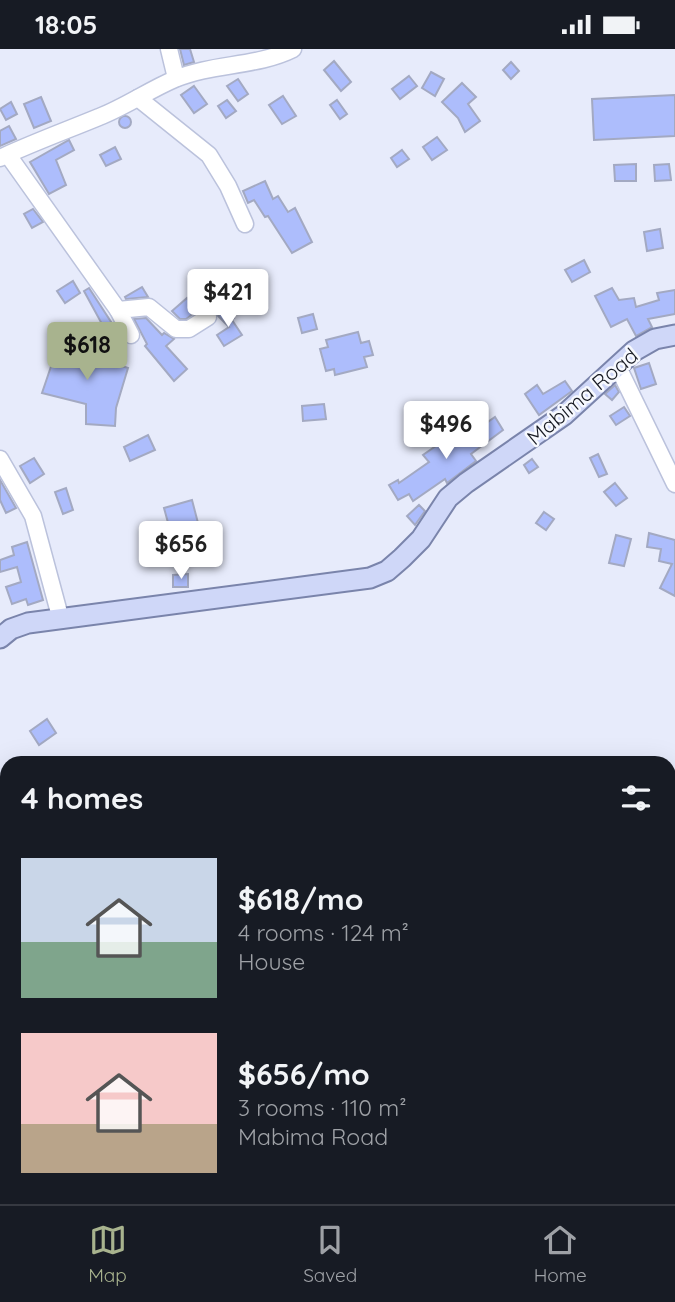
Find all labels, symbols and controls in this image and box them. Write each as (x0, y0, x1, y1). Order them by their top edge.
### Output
text: 18:05 (35, 8, 97, 41)
pin: $421 (187, 269, 269, 329)
text: $421 (203, 277, 253, 306)
pin: $618 (46, 323, 128, 382)
text: $618 (63, 330, 111, 359)
street label: Mabima Road (521, 342, 643, 450)
pin: $496 (405, 401, 487, 461)
text: $496 (420, 409, 472, 438)
pin: $656 (140, 521, 222, 581)
text: $656 (155, 529, 207, 558)
text: 4 homes (21, 779, 143, 817)
icon: filters (617, 779, 655, 817)
text: $618/mo (238, 880, 363, 918)
icon: home (77, 886, 161, 970)
text: 4 rooms · 124 m² (238, 918, 409, 947)
text: House (238, 947, 305, 976)
text: $656/mo (238, 1055, 370, 1093)
icon: home (77, 1061, 161, 1145)
text: 3 rooms · 110 m² (238, 1093, 407, 1122)
text: Mabima Road (238, 1122, 388, 1151)
tab: Map (88, 1221, 127, 1287)
tab: Saved (303, 1221, 357, 1287)
tab: Home (534, 1221, 587, 1287)

